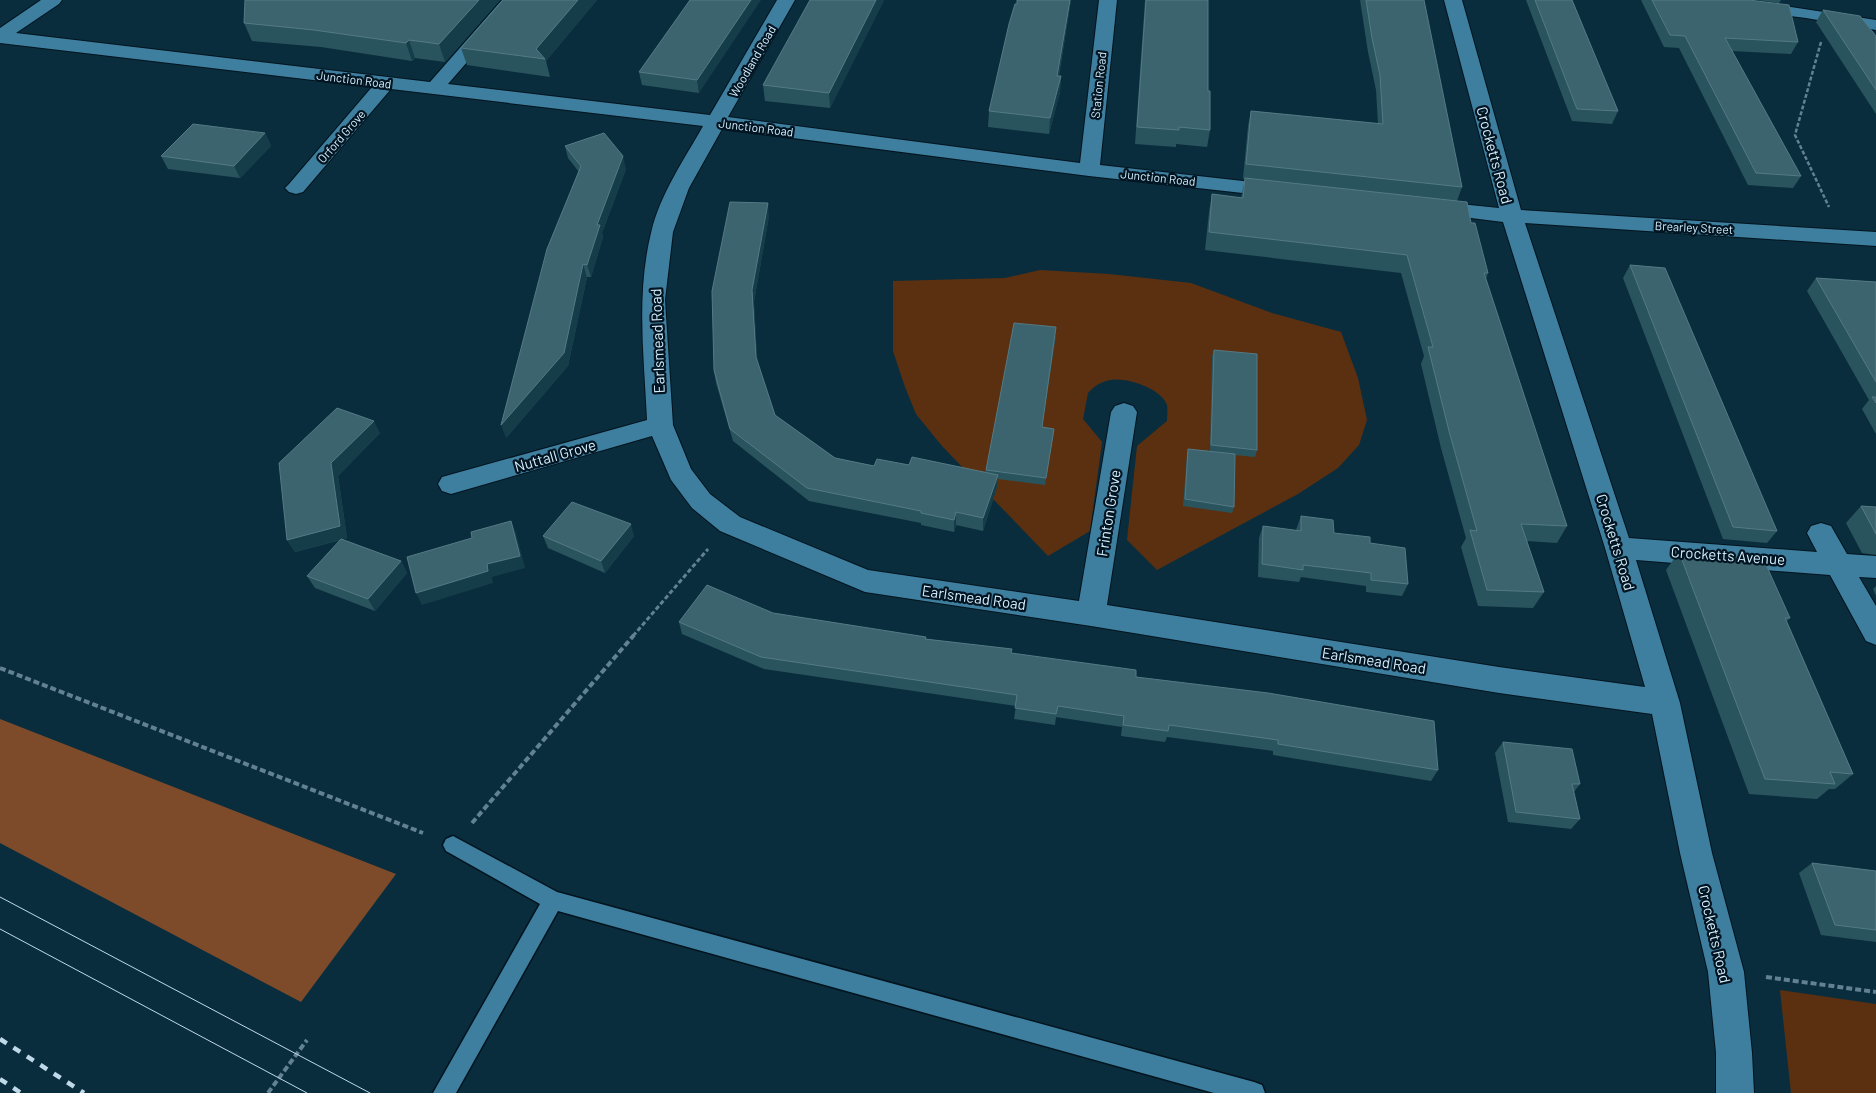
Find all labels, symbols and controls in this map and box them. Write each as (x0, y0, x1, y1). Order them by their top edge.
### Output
street label: Woodland Road (726, 23, 778, 99)
street label: Station Road (1088, 51, 1108, 119)
street label: Junction Road (316, 67, 392, 91)
street label: Crocketts Road (1473, 104, 1517, 206)
street label: Orford Grove (314, 107, 368, 165)
street label: Junction Road (718, 115, 794, 139)
street label: Junction Road (1120, 166, 1196, 188)
street label: Brearley Street (1654, 218, 1734, 236)
street label: Earlsmead Road (646, 288, 668, 394)
street label: Nuttall Grove (512, 435, 598, 475)
street label: Frinton Grove (1092, 468, 1124, 558)
street label: Crocketts Road (1593, 492, 1639, 592)
street label: Crocketts Avenue (1670, 542, 1786, 568)
street label: Earlsmead Road (921, 581, 1027, 613)
street label: Earlsmead Road (1321, 643, 1427, 677)
street label: Crocketts Road (1695, 883, 1735, 985)

